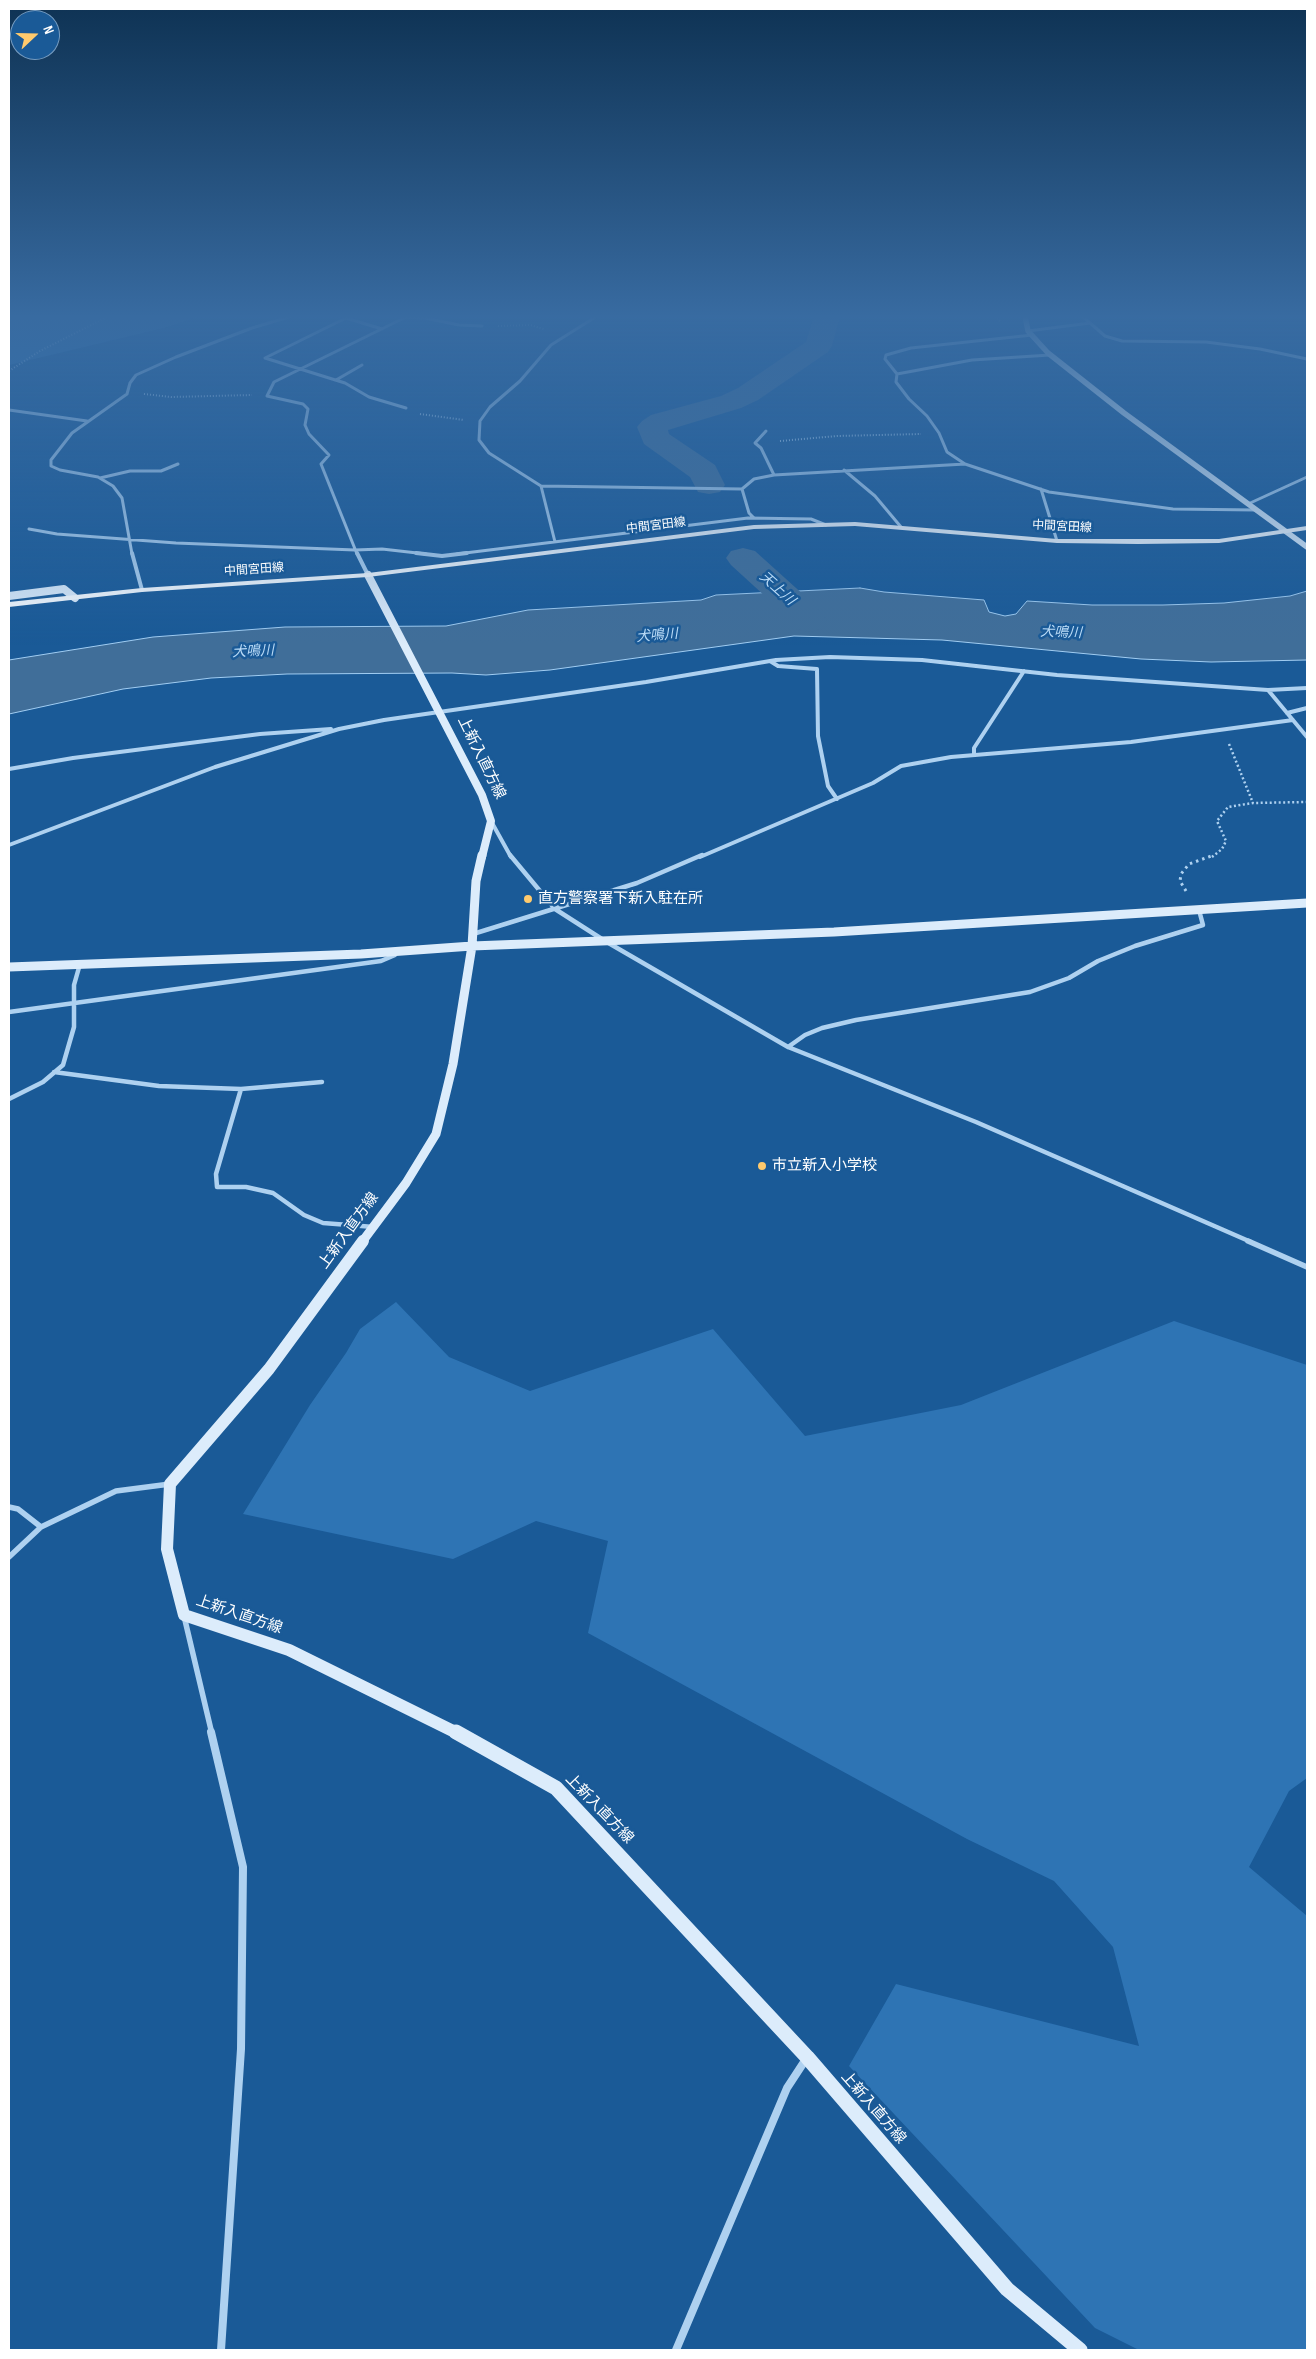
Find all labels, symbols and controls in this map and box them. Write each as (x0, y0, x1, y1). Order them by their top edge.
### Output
north arrow (10, 10, 60, 60)
text: N (39, 23, 58, 36)
street label: 中間宮田線 (625, 515, 687, 537)
street label: 中間宮田線 (1032, 518, 1092, 536)
street label: 中間宮田線 (224, 561, 284, 579)
water label: 天上川 (756, 569, 798, 609)
water label: 犬鳴川 (1040, 624, 1082, 642)
water label: 犬鳴川 (635, 626, 679, 646)
water label: 犬鳴川 (232, 643, 274, 661)
street label: 上新入直方線 (453, 714, 509, 802)
place label: 直方警察署下新入駐在所 (538, 890, 703, 908)
marker: 直方警察署下新入駐在所 (522, 893, 534, 905)
place label: 市立新入小学校 (772, 1157, 877, 1175)
marker: 市立新入小学校 (756, 1160, 768, 1172)
street label: 上新入直方線 (315, 1189, 383, 1273)
street label: 上新入直方線 (194, 1592, 284, 1638)
street label: 上新入直方線 (561, 1770, 637, 1848)
street label: 上新入直方線 (837, 2068, 909, 2148)

